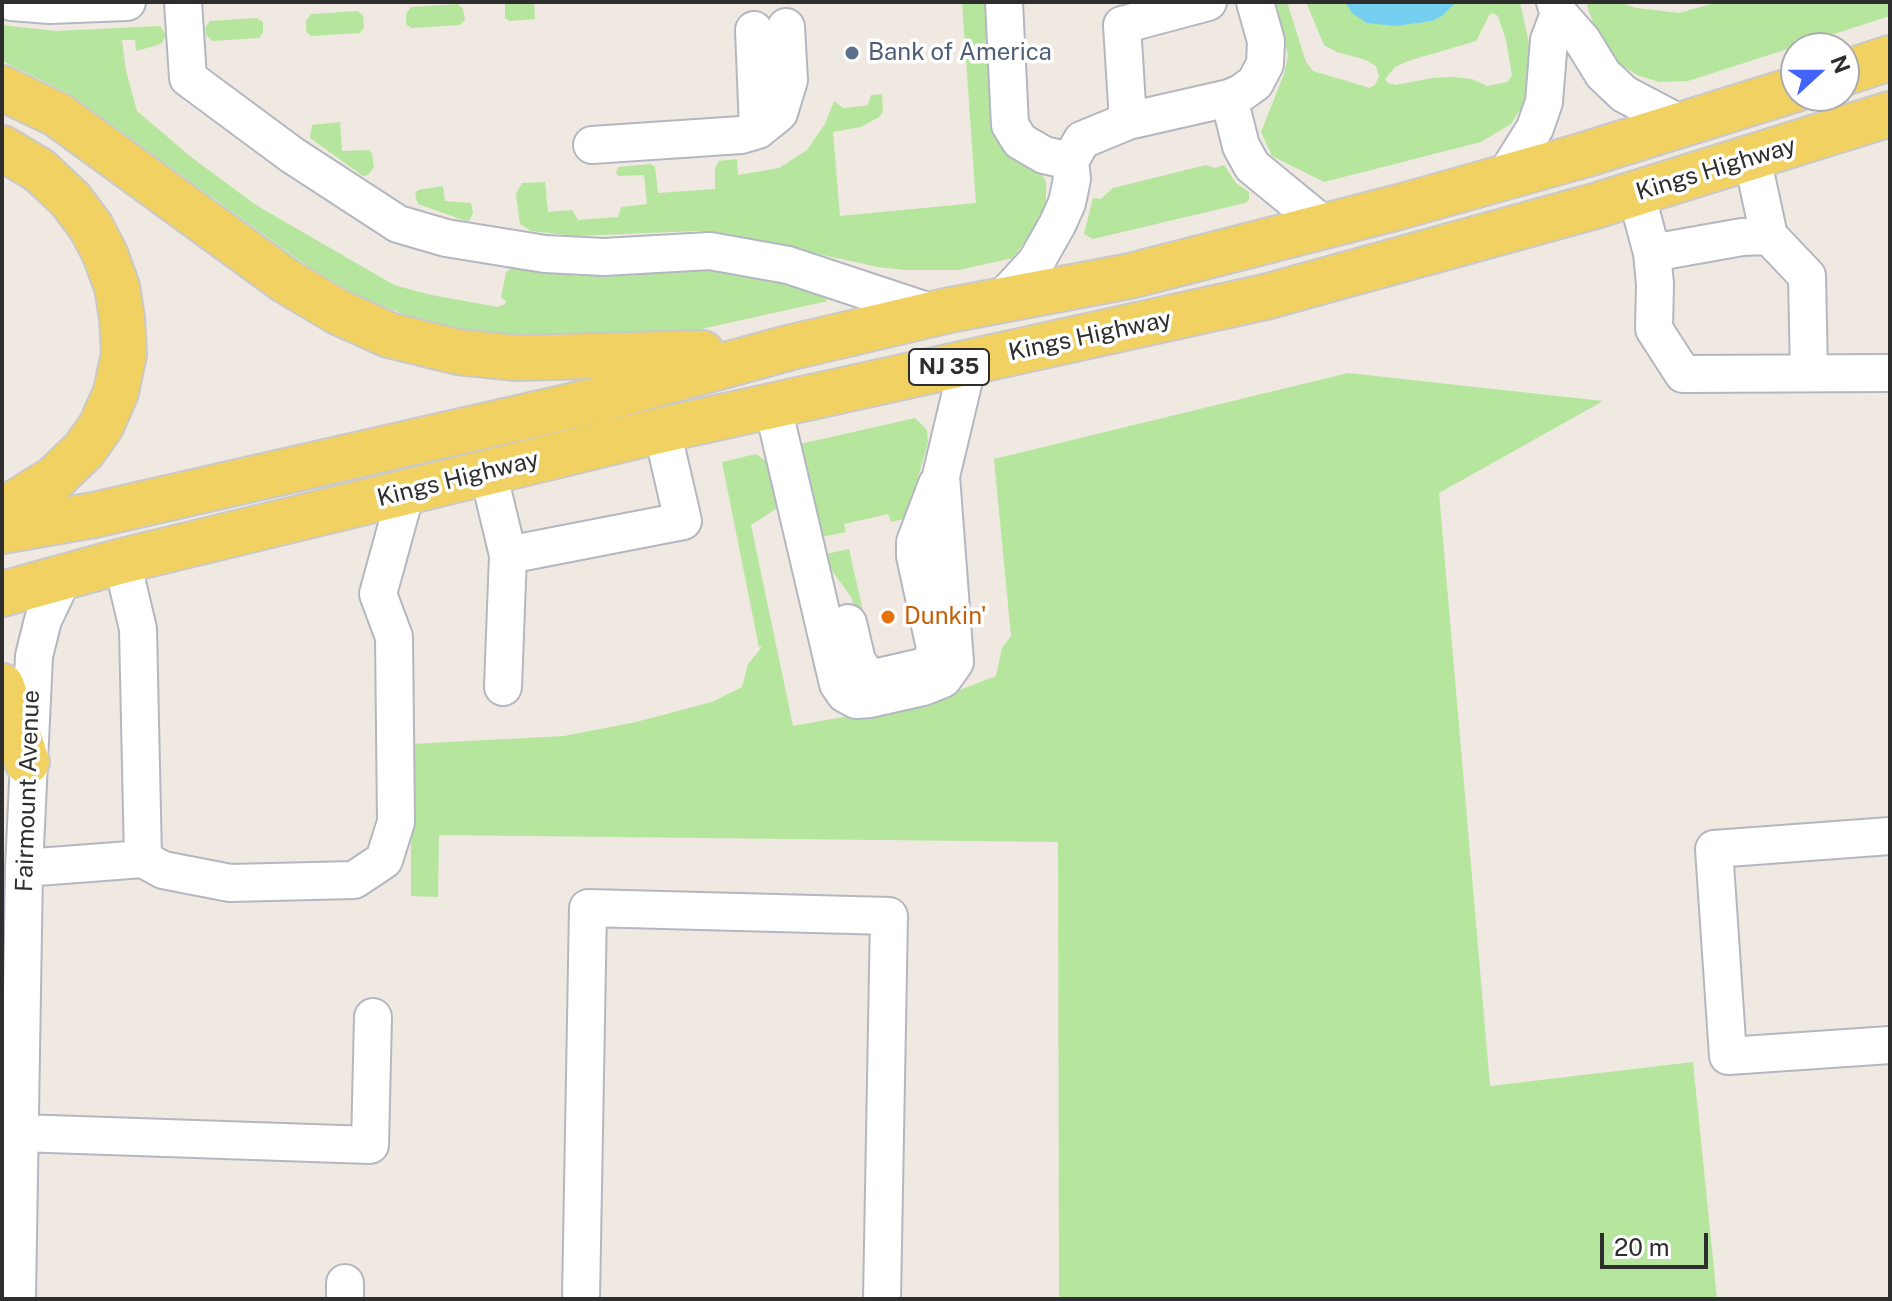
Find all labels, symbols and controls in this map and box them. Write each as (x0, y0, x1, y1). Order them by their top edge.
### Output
north arrow (1780, 32, 1860, 112)
place label: Bank of America (868, 39, 1052, 67)
marker: Bank of America (843, 44, 861, 62)
text: N (1825, 51, 1856, 77)
street label: Kings Highway (1633, 131, 1799, 207)
street label: Kings Highway (1006, 305, 1174, 367)
road number: NJ 35 (909, 349, 989, 385)
street label: Kings Highway (374, 445, 542, 513)
place label: Dunkin' (904, 603, 987, 631)
marker: Dunkin' (879, 608, 897, 626)
street label: Fairmount Avenue (10, 690, 46, 892)
scale bar (1604, 1217, 1712, 1267)
text: 20 m (1614, 1233, 1670, 1261)

